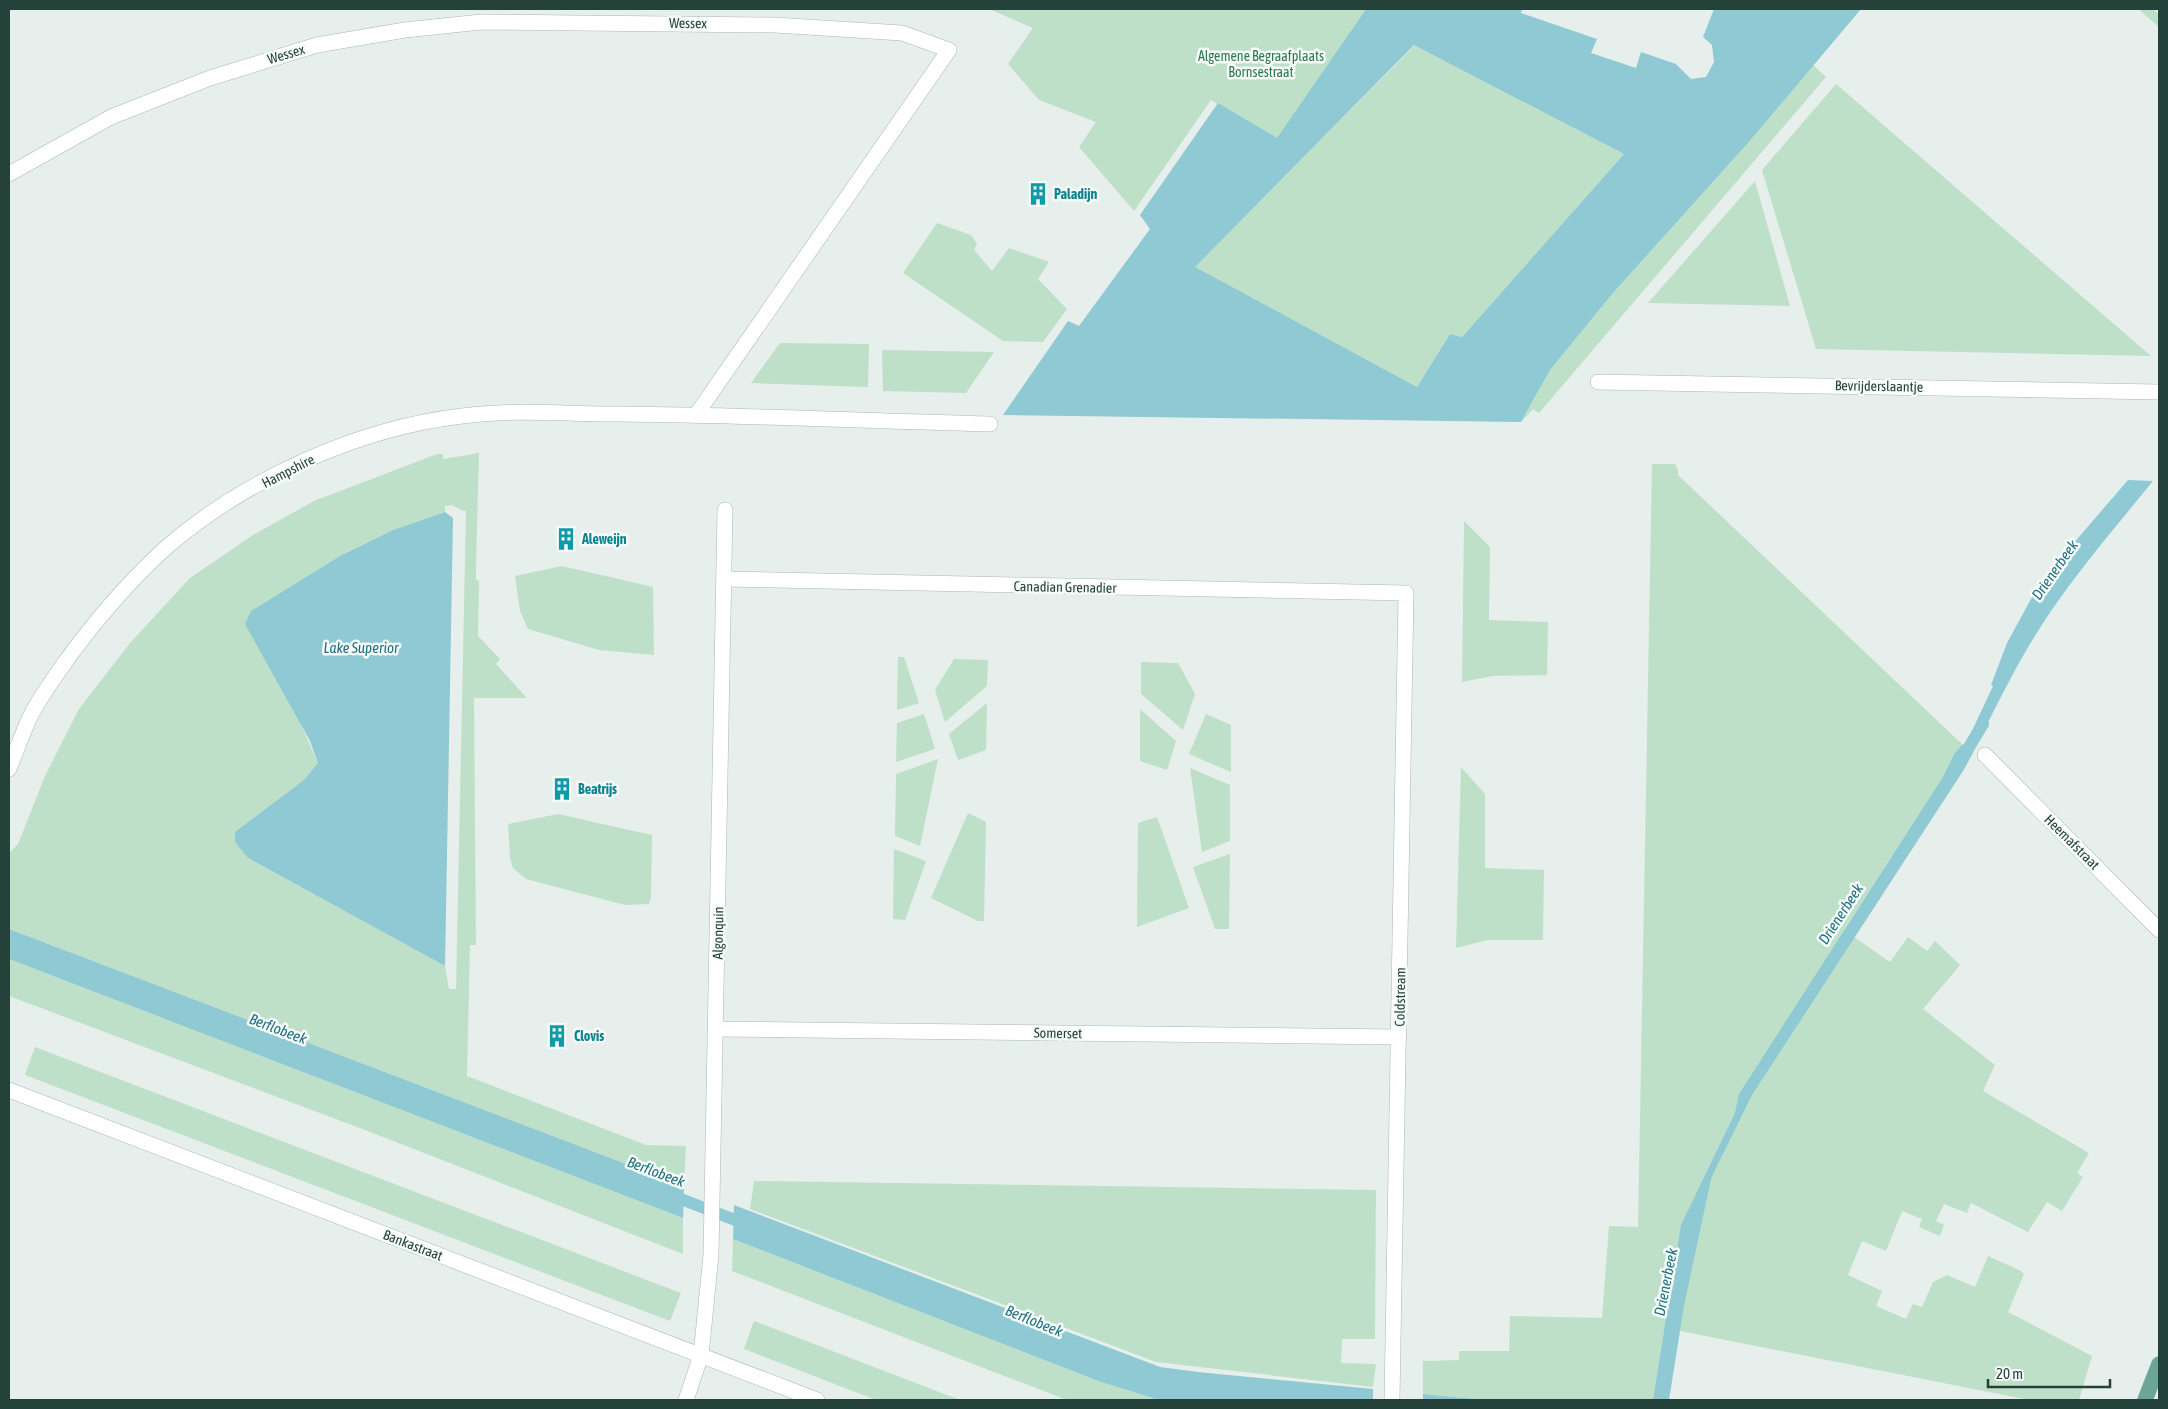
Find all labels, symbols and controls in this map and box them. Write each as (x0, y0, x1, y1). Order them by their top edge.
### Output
street label: Wessex (669, 15, 707, 31)
street label: Wessex (266, 41, 307, 67)
park label: Algemene Begraafplaats Bornsestraat (1198, 48, 1324, 80)
building icon: Paladijn (1025, 181, 1051, 207)
place label: Paladijn (1054, 186, 1097, 202)
street label: Bevrijderslaantje (1835, 377, 1923, 395)
street label: Hampshire (259, 451, 317, 491)
building icon: Aleweijn (553, 526, 579, 552)
place label: Aleweijn (581, 531, 627, 547)
water label: Drienerbeek (2028, 536, 2081, 603)
street label: Canadian Grenadier (1014, 578, 1117, 596)
water label: Lake Superior (324, 639, 399, 656)
building icon: Beatrijs (549, 776, 575, 802)
place label: Beatrijs (578, 781, 617, 797)
street label: Heemafstraat (2041, 811, 2103, 873)
water label: Drienerbeek (1815, 880, 1867, 947)
street label: Algonquin (710, 906, 726, 960)
street label: Coldstream (1391, 967, 1409, 1027)
water label: Berflobeek (247, 1010, 310, 1047)
building icon: Clovis (544, 1023, 570, 1049)
street label: Somerset (1034, 1025, 1082, 1041)
place label: Clovis (574, 1028, 604, 1044)
water label: Berflobeek (625, 1153, 688, 1190)
street label: Bankastraat (381, 1226, 445, 1264)
water label: Drienerbeek (1651, 1246, 1680, 1317)
water label: Berflobeek (1003, 1301, 1066, 1340)
scale bar (1988, 1356, 2110, 1388)
text: 20 m (1996, 1365, 2023, 1382)

